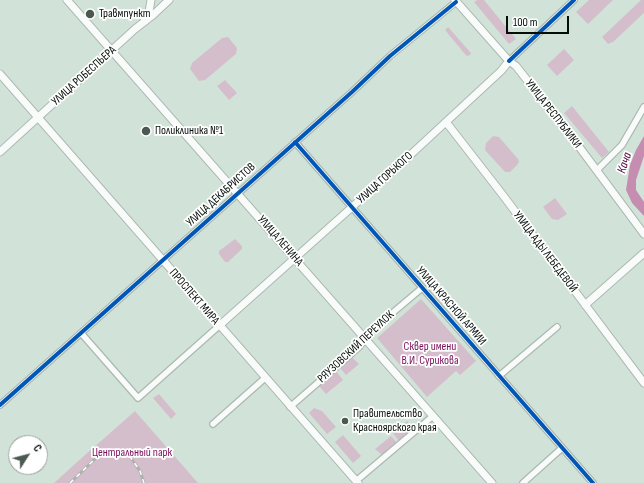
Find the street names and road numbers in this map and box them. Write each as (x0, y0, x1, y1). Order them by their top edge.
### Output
street label: УЛИЦА РОБЕСПЬЕРА (49, 43, 119, 109)
street label: УЛИЦА РЕСПУБЛИКИ (522, 77, 584, 151)
street label: УЛИЦА ГОРЬКОГО (354, 149, 416, 207)
street label: УЛИЦА ДЕКАБРИСТОВ (183, 160, 259, 230)
street label: УЛИЦА АДЫ ЛЕБЕДЕВОЙ (510, 209, 580, 295)
street label: УЛИЦА ЛЕНИНА (254, 213, 306, 269)
street label: УЛИЦА КРАСНОЙ АРМИИ (413, 264, 489, 348)
street label: ПРОСПЕКТ МИРА (166, 266, 222, 328)
street label: РЯУЗОВСКИЙ ПЕРЕУЛОК (315, 308, 397, 386)

